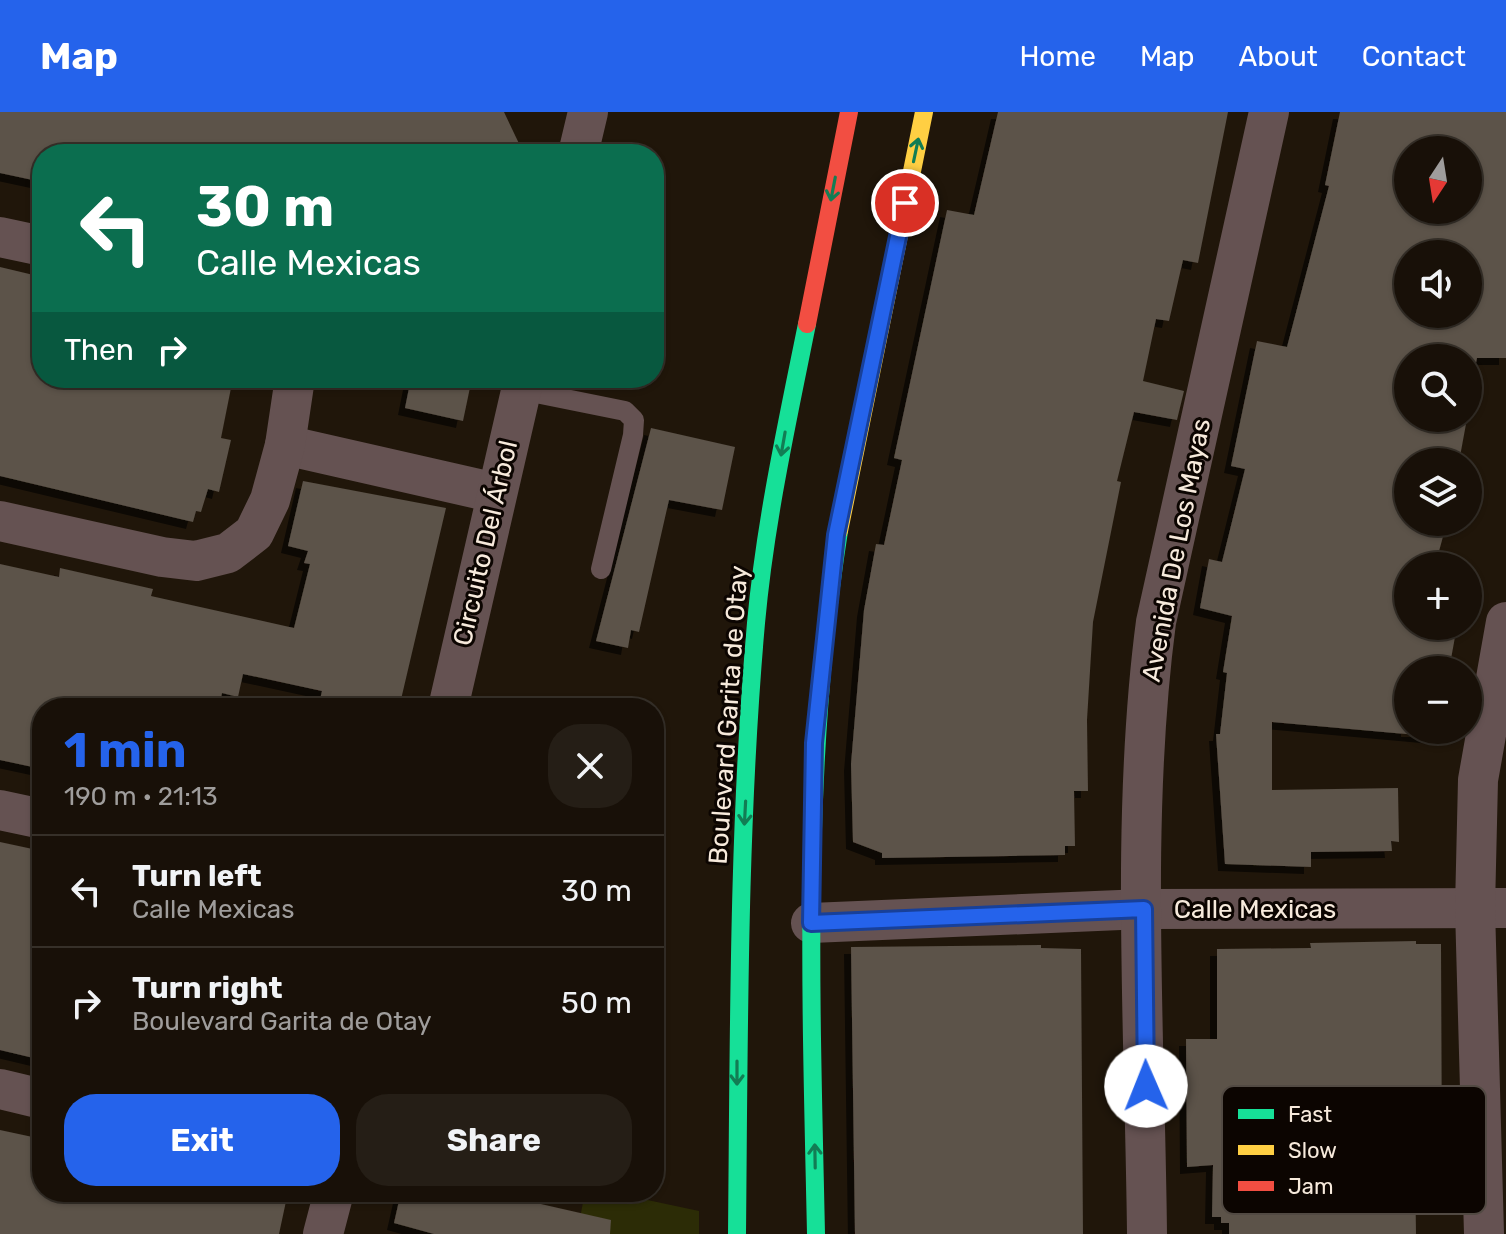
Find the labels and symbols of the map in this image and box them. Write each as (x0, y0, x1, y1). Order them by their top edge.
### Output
north arrow (1394, 136, 1482, 224)
one-way arrow (910, 137, 925, 163)
pin (871, 169, 939, 237)
one-way arrow (825, 175, 840, 201)
street label: Avenida De Los Mayas (1136, 416, 1217, 684)
one-way arrow (775, 430, 790, 456)
street label: Circuito Del Árbol (447, 438, 524, 649)
street label: Boulevard Garita de Otay (703, 564, 754, 866)
one-way arrow (738, 799, 753, 826)
street label: Calle Mexicas (1174, 894, 1336, 925)
position arrow (1104, 1044, 1188, 1128)
one-way arrow (729, 1059, 745, 1086)
legend (1222, 1086, 1486, 1214)
text: Fast (1288, 1101, 1333, 1128)
text: Slow (1288, 1137, 1337, 1164)
one-way arrow (807, 1143, 822, 1170)
text: Jam (1288, 1173, 1334, 1200)

